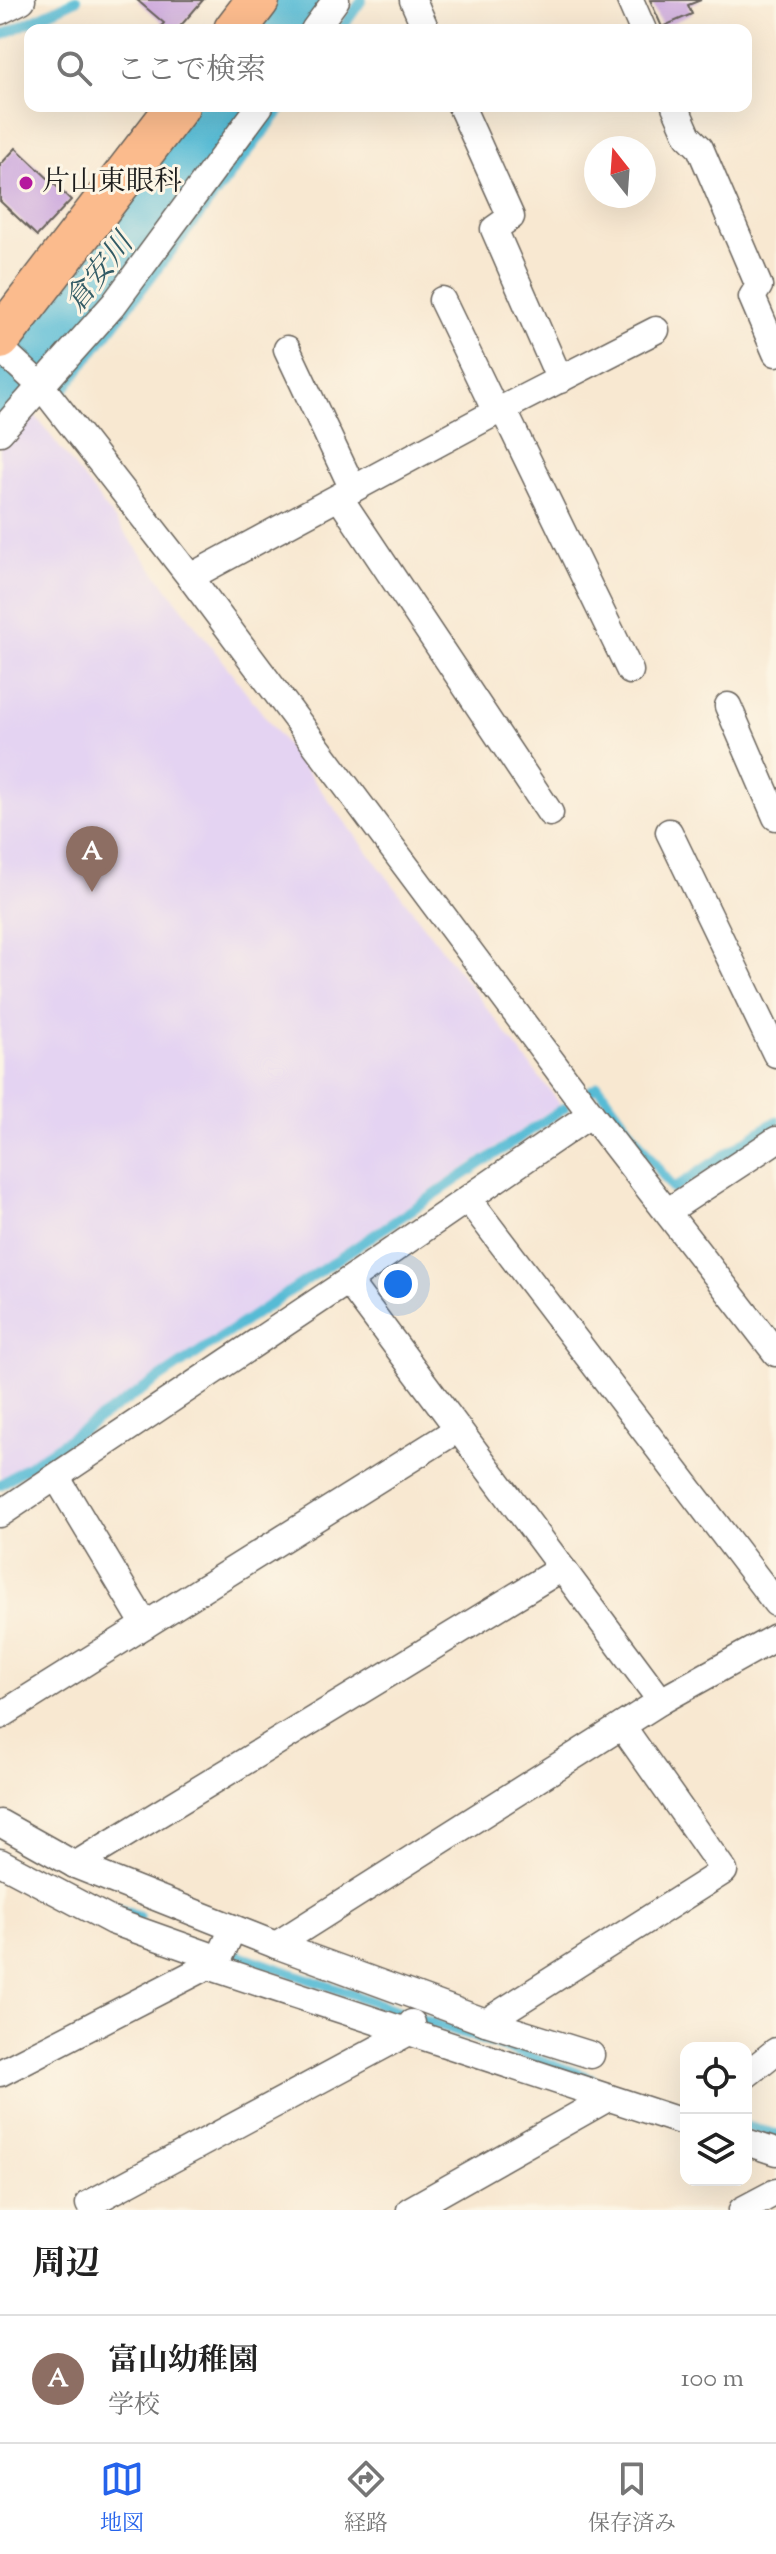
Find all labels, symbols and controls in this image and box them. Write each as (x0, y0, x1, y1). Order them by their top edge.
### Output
search box (24, 24, 752, 112)
icon: search (52, 46, 96, 90)
text: ここで検索 (116, 50, 266, 93)
north arrow (584, 136, 656, 208)
place label: 片山東眼科 (42, 163, 182, 203)
marker: 片山東眼科 (17, 174, 35, 192)
water label: 倉安川 (55, 223, 146, 323)
pin: A (66, 826, 118, 892)
your location (378, 1264, 418, 1304)
map controls (680, 2042, 752, 2186)
button: locate (680, 2042, 752, 2114)
button: layers (680, 2114, 752, 2186)
text: 周辺 (32, 2241, 100, 2290)
text: 富山幼稚園 (108, 2340, 258, 2383)
text: A (47, 2361, 69, 2398)
text: 100 m (681, 2361, 744, 2398)
text: 学校 (108, 2388, 160, 2425)
tab: 地図 (100, 2457, 144, 2541)
tab: 経路 (344, 2457, 388, 2541)
tab: 保存済み (588, 2457, 676, 2541)

